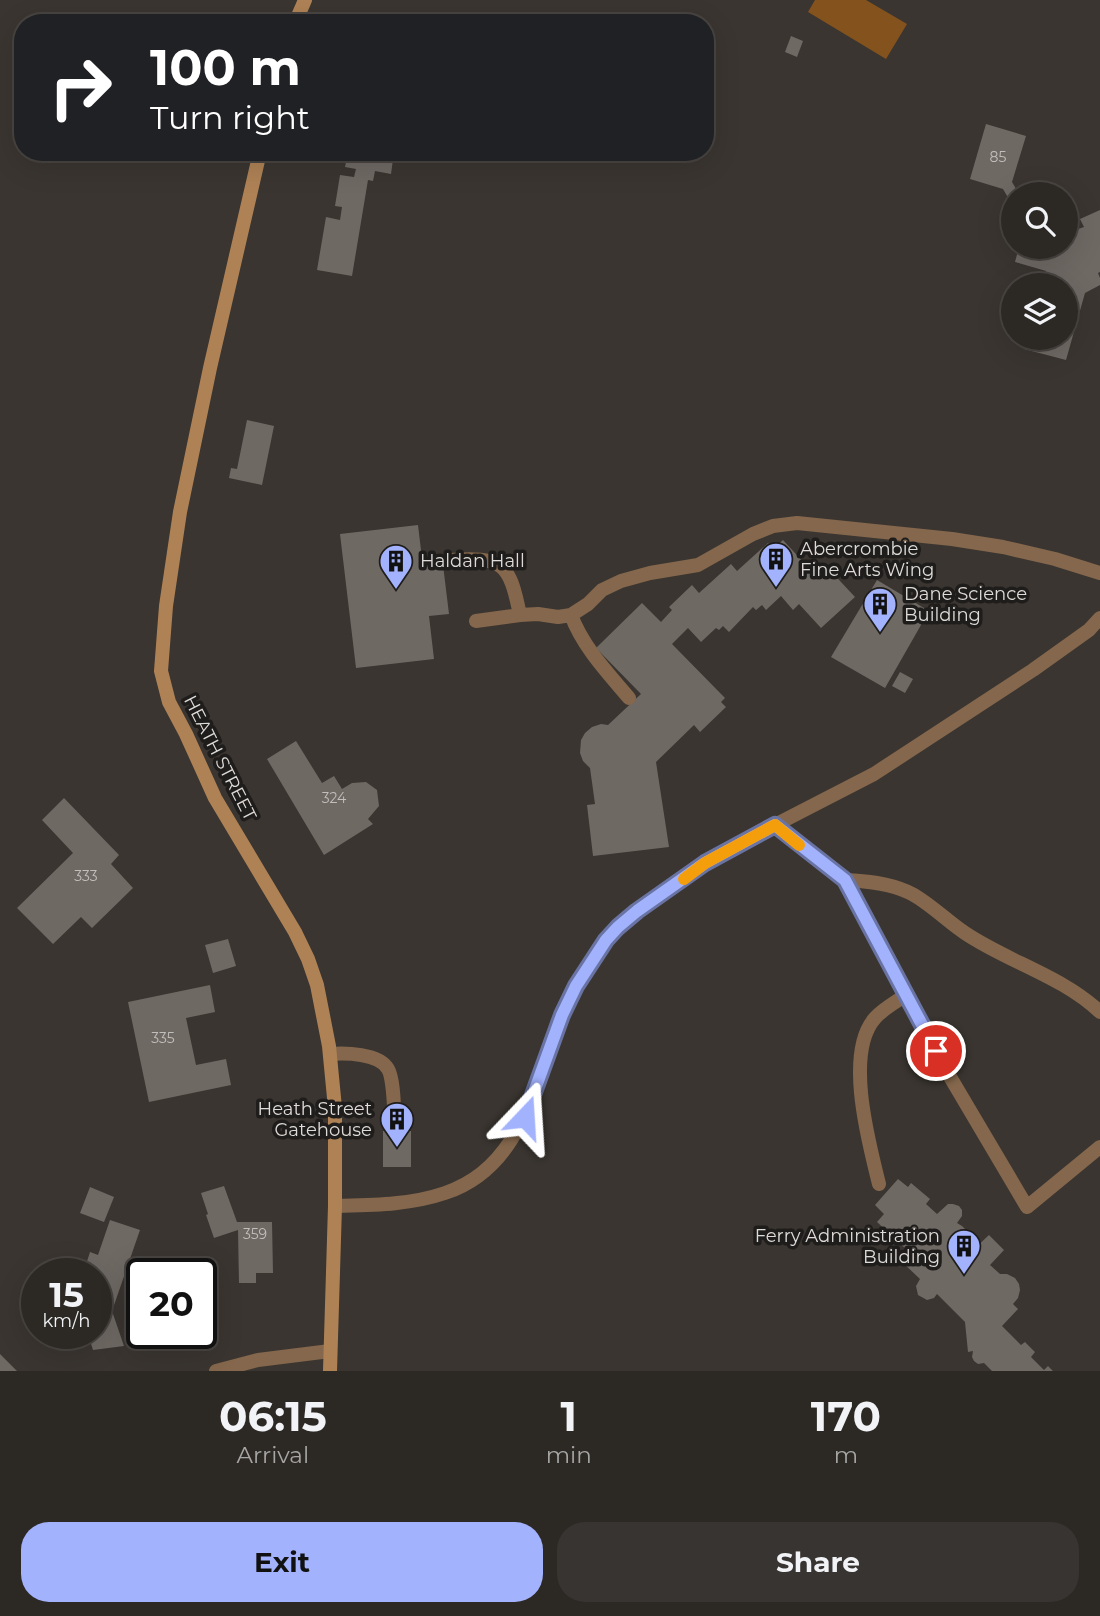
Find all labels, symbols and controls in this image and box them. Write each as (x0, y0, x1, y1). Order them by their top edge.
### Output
text: 100 m (150, 38, 301, 97)
icon: right (35, 42, 126, 133)
text: Turn right (150, 98, 310, 137)
house number: 85 (990, 148, 1007, 166)
map controls (1001, 182, 1078, 350)
button: search (1001, 182, 1078, 259)
button: layers (1001, 273, 1078, 350)
place label: Abercrombie Fine Arts Wing (800, 538, 934, 581)
building icon: Abercrombie Fine Arts Wing (757, 540, 795, 589)
building icon: Haldan Hall (377, 542, 415, 591)
place label: Haldan Hall (420, 550, 525, 572)
place label: Dane Science Building (904, 583, 1027, 626)
building icon: Dane Science Building (861, 585, 899, 634)
street label: HEATH STREET (179, 692, 261, 825)
house number: 324 (322, 789, 347, 807)
house number: 333 (74, 867, 98, 885)
pin (906, 1021, 966, 1081)
house number: 335 (151, 1029, 175, 1047)
icon: arrive (917, 1032, 955, 1070)
position arrow (488, 1080, 562, 1154)
place label: Heath Street Gatehouse (258, 1098, 372, 1141)
building icon: Heath Street Gatehouse (378, 1100, 416, 1149)
house number: 359 (243, 1225, 267, 1243)
place label: Ferry Administration Building (755, 1225, 940, 1268)
building icon: Ferry Administration Building (945, 1227, 983, 1276)
speed limit sign: 20 (126, 1258, 217, 1349)
text: 15 (49, 1273, 84, 1316)
text: km/h (42, 1310, 91, 1332)
text: 06:15 (219, 1390, 327, 1442)
text: 1 (561, 1390, 577, 1442)
text: 170 (811, 1390, 881, 1442)
text: Arrival (237, 1441, 309, 1469)
text: min (546, 1441, 592, 1469)
text: m (834, 1441, 858, 1469)
button: Exit (21, 1522, 543, 1602)
button: Share (557, 1522, 1079, 1602)

